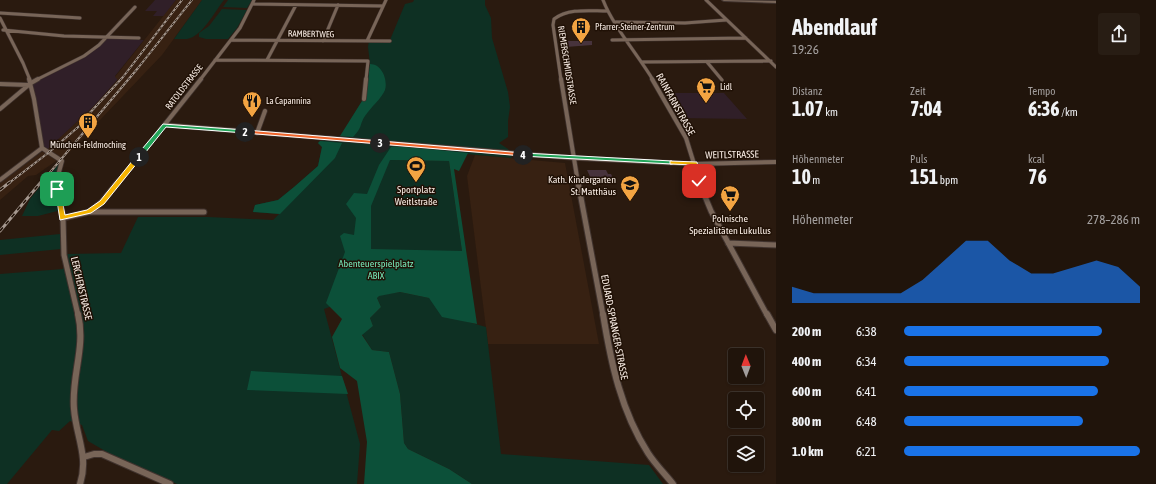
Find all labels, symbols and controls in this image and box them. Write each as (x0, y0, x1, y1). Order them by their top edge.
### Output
button: share (1098, 13, 1140, 55)
text: Abendlauf (792, 14, 877, 40)
building icon: Pfarrer-Steiner-Zentrum (570, 16, 592, 44)
place label: Pfarrer-Steiner-Zentrum (595, 22, 675, 32)
street label: RIEMERSCHMIDSTRASSE (556, 25, 578, 105)
street label: RAMBERTWEG (288, 29, 335, 39)
text: 19:26 (792, 42, 819, 57)
street label: RATOLDSTRASSE (163, 62, 205, 111)
street label: RAINFARNSTRASSE (654, 71, 697, 138)
supermarket icon: Lidl (695, 76, 717, 104)
place label: Lidl (720, 82, 733, 92)
text: Distanz (792, 85, 822, 97)
text: Zeit (910, 85, 926, 97)
text: Tempo (1028, 85, 1055, 97)
restaurant icon: La Capannina (241, 90, 263, 118)
place label: La Capannina (266, 96, 311, 106)
text: 1.07 (792, 97, 824, 120)
text: 7:04 (910, 97, 942, 120)
text: 6:36 (1028, 97, 1060, 120)
text: km (824, 106, 838, 118)
text: /km (1060, 106, 1078, 118)
building icon: München-Feldmoching (77, 111, 99, 139)
pin: 2 (235, 122, 255, 142)
text: 2 (242, 126, 248, 138)
pin: 3 (370, 133, 390, 153)
text: 3 (377, 137, 383, 149)
place label: München-Feldmoching (50, 140, 126, 150)
pin: 4 (513, 145, 533, 165)
pin: 1 (129, 147, 149, 167)
text: 4 (520, 149, 526, 161)
street label: WEITLSTRASSE (705, 149, 760, 160)
text: 1 (136, 151, 142, 163)
text: Höhenmeter (792, 153, 843, 165)
text: Puls (910, 153, 928, 165)
text: kcal (1028, 153, 1045, 165)
sports icon: Sportplatz Weitlstraße (405, 155, 427, 183)
pin (682, 164, 716, 198)
text: 10 (792, 165, 811, 188)
text: 151 (910, 165, 938, 188)
text: 76 (1028, 165, 1047, 188)
icon: check (688, 170, 710, 192)
pin (40, 172, 74, 206)
place label: Kath. Kindergarten St. Matthäus (548, 174, 616, 197)
school or university icon: Kath. Kindergarten St. Matthäus (619, 174, 641, 202)
text: m (811, 174, 820, 186)
text: bpm (938, 174, 958, 186)
icon: arrive (46, 178, 68, 200)
place label: Sportplatz Weitlstraße (395, 184, 438, 207)
supermarket icon: Polnische Spezialitäten Lukullus (719, 184, 741, 212)
text: Höhenmeter (792, 212, 853, 227)
text: 278–286 m (1087, 212, 1140, 227)
place label: Polnische Spezialitäten Lukullus (689, 213, 771, 236)
street label: LERCHENSTRASSE (69, 255, 94, 322)
park label: Abenteuerspielplatz ABIX (339, 258, 414, 281)
street label: EDUARD-SPRANGER-STRASSE (599, 274, 630, 381)
text: 200 m (792, 324, 821, 339)
text: 6:38 (856, 324, 877, 339)
north arrow (728, 348, 764, 384)
map controls (728, 348, 764, 472)
text: 400 m (792, 354, 821, 369)
text: 6:34 (856, 354, 877, 369)
text: 600 m (792, 384, 821, 399)
text: 6:41 (856, 384, 877, 399)
button: locate (728, 392, 764, 428)
text: 800 m (792, 414, 821, 429)
text: 6:48 (856, 414, 877, 429)
button: layers (728, 436, 764, 472)
text: 1.0 km (792, 444, 823, 459)
text: 6:21 (856, 444, 877, 459)

